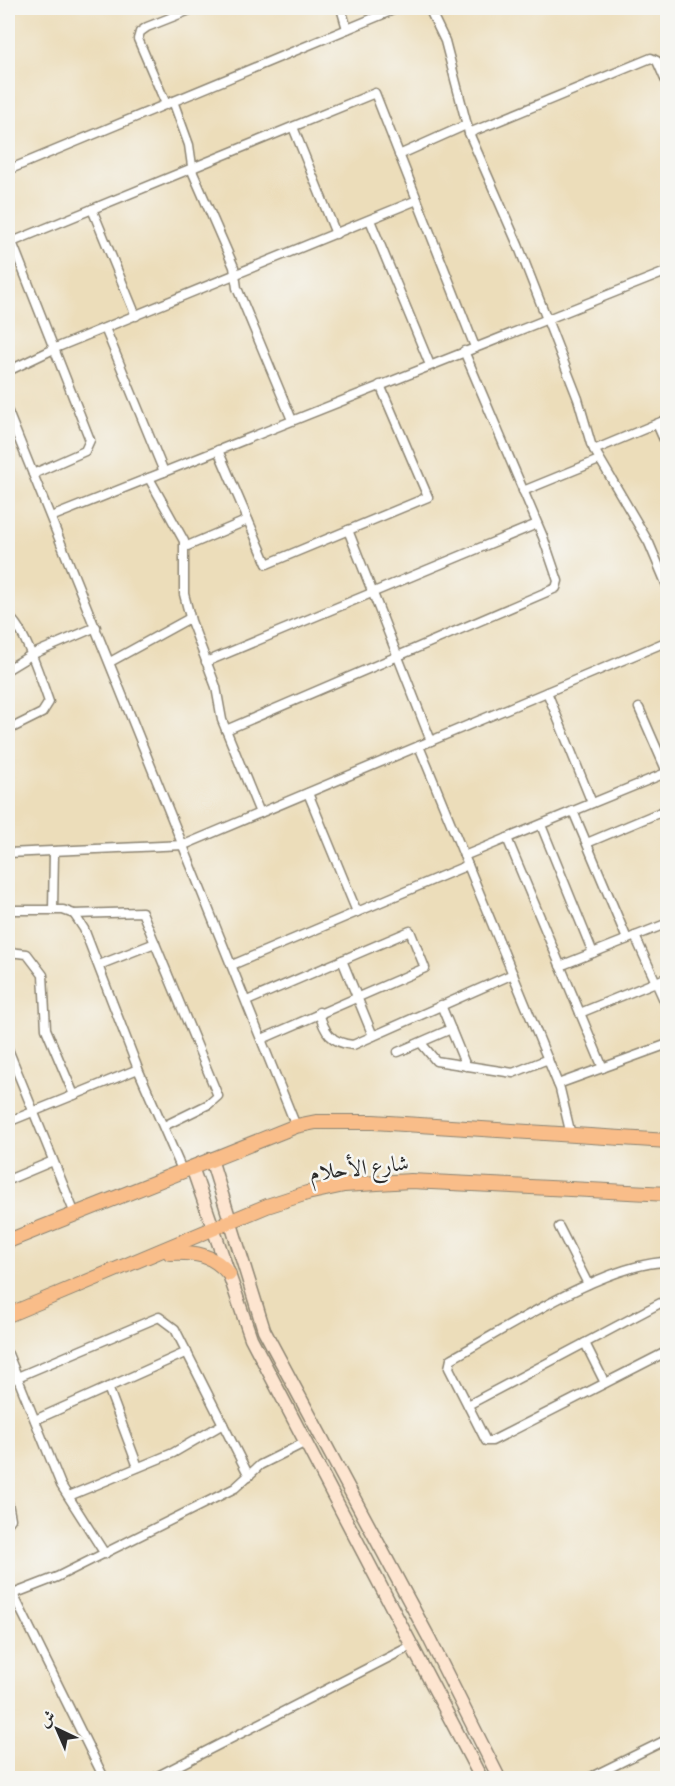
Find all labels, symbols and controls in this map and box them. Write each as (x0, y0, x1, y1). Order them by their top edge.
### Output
street label: شارع الأحلام (308, 1147, 411, 1192)
north arrow (27, 1699, 87, 1759)
text: ش (34, 1706, 61, 1732)

